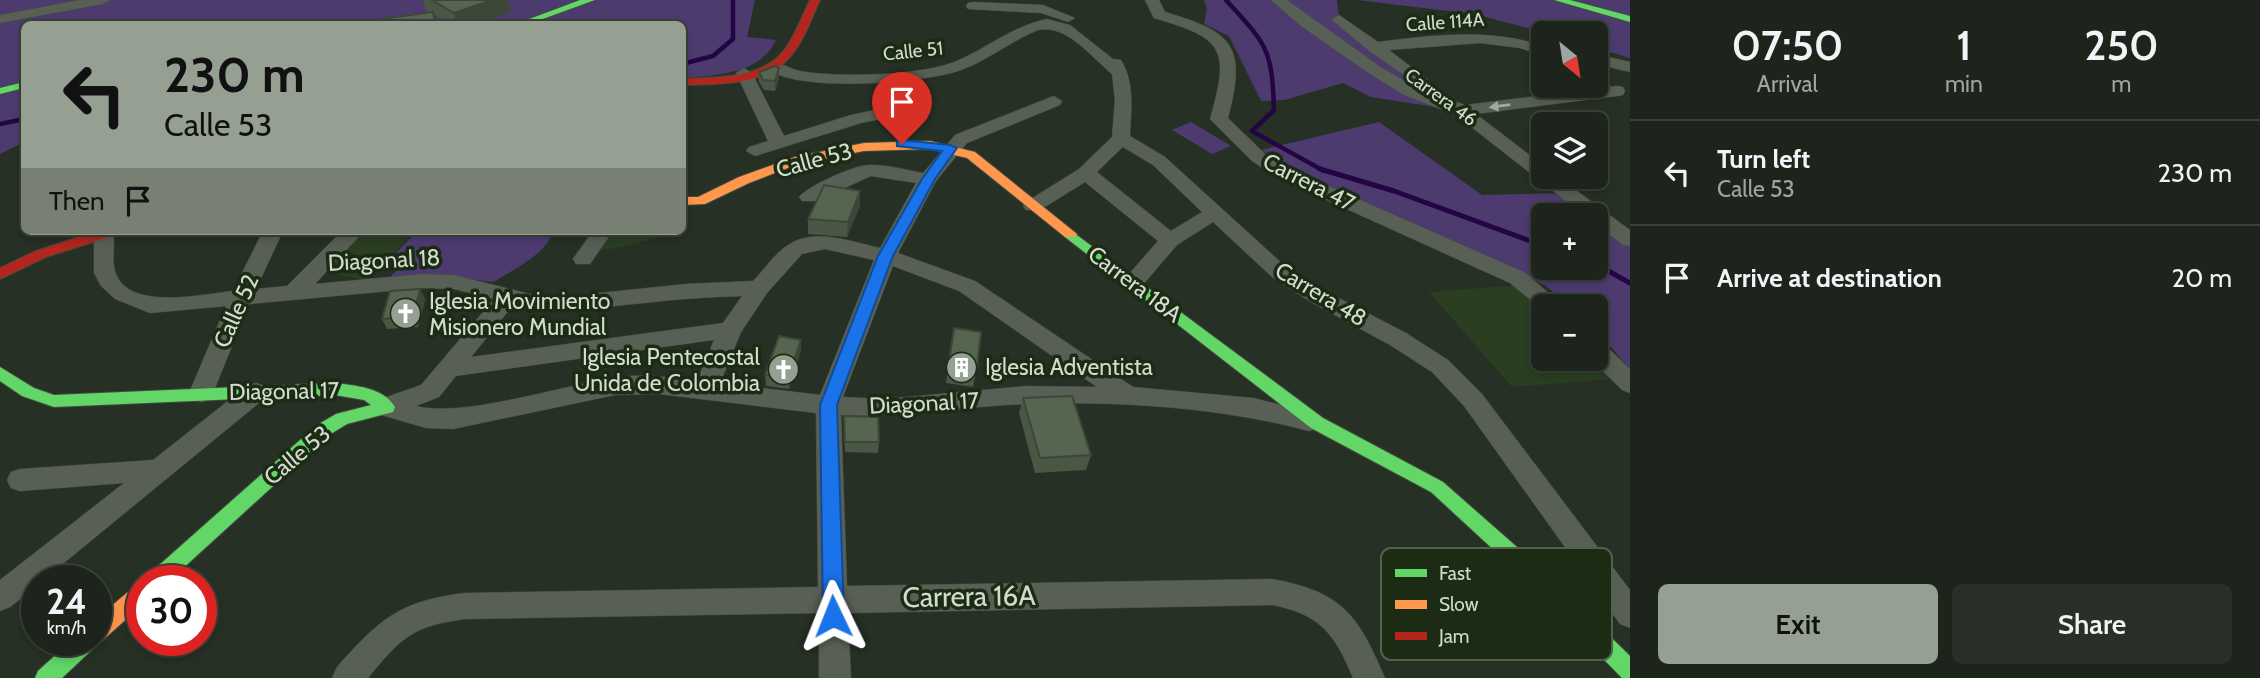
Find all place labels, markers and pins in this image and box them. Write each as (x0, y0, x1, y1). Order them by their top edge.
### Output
pin (872, 72, 932, 144)
place label: Iglesia Movimiento Misionero Mundial (429, 287, 611, 341)
church icon: Iglesia Movimiento Misionero Mundial (389, 297, 423, 331)
place label: Iglesia Pentecostal Unida de Colombia (574, 343, 761, 397)
building icon: Iglesia Adventista (945, 350, 979, 384)
church icon: Iglesia Pentecostal Unida de Colombia (766, 353, 800, 387)
place label: Iglesia Adventista (985, 353, 1153, 381)

